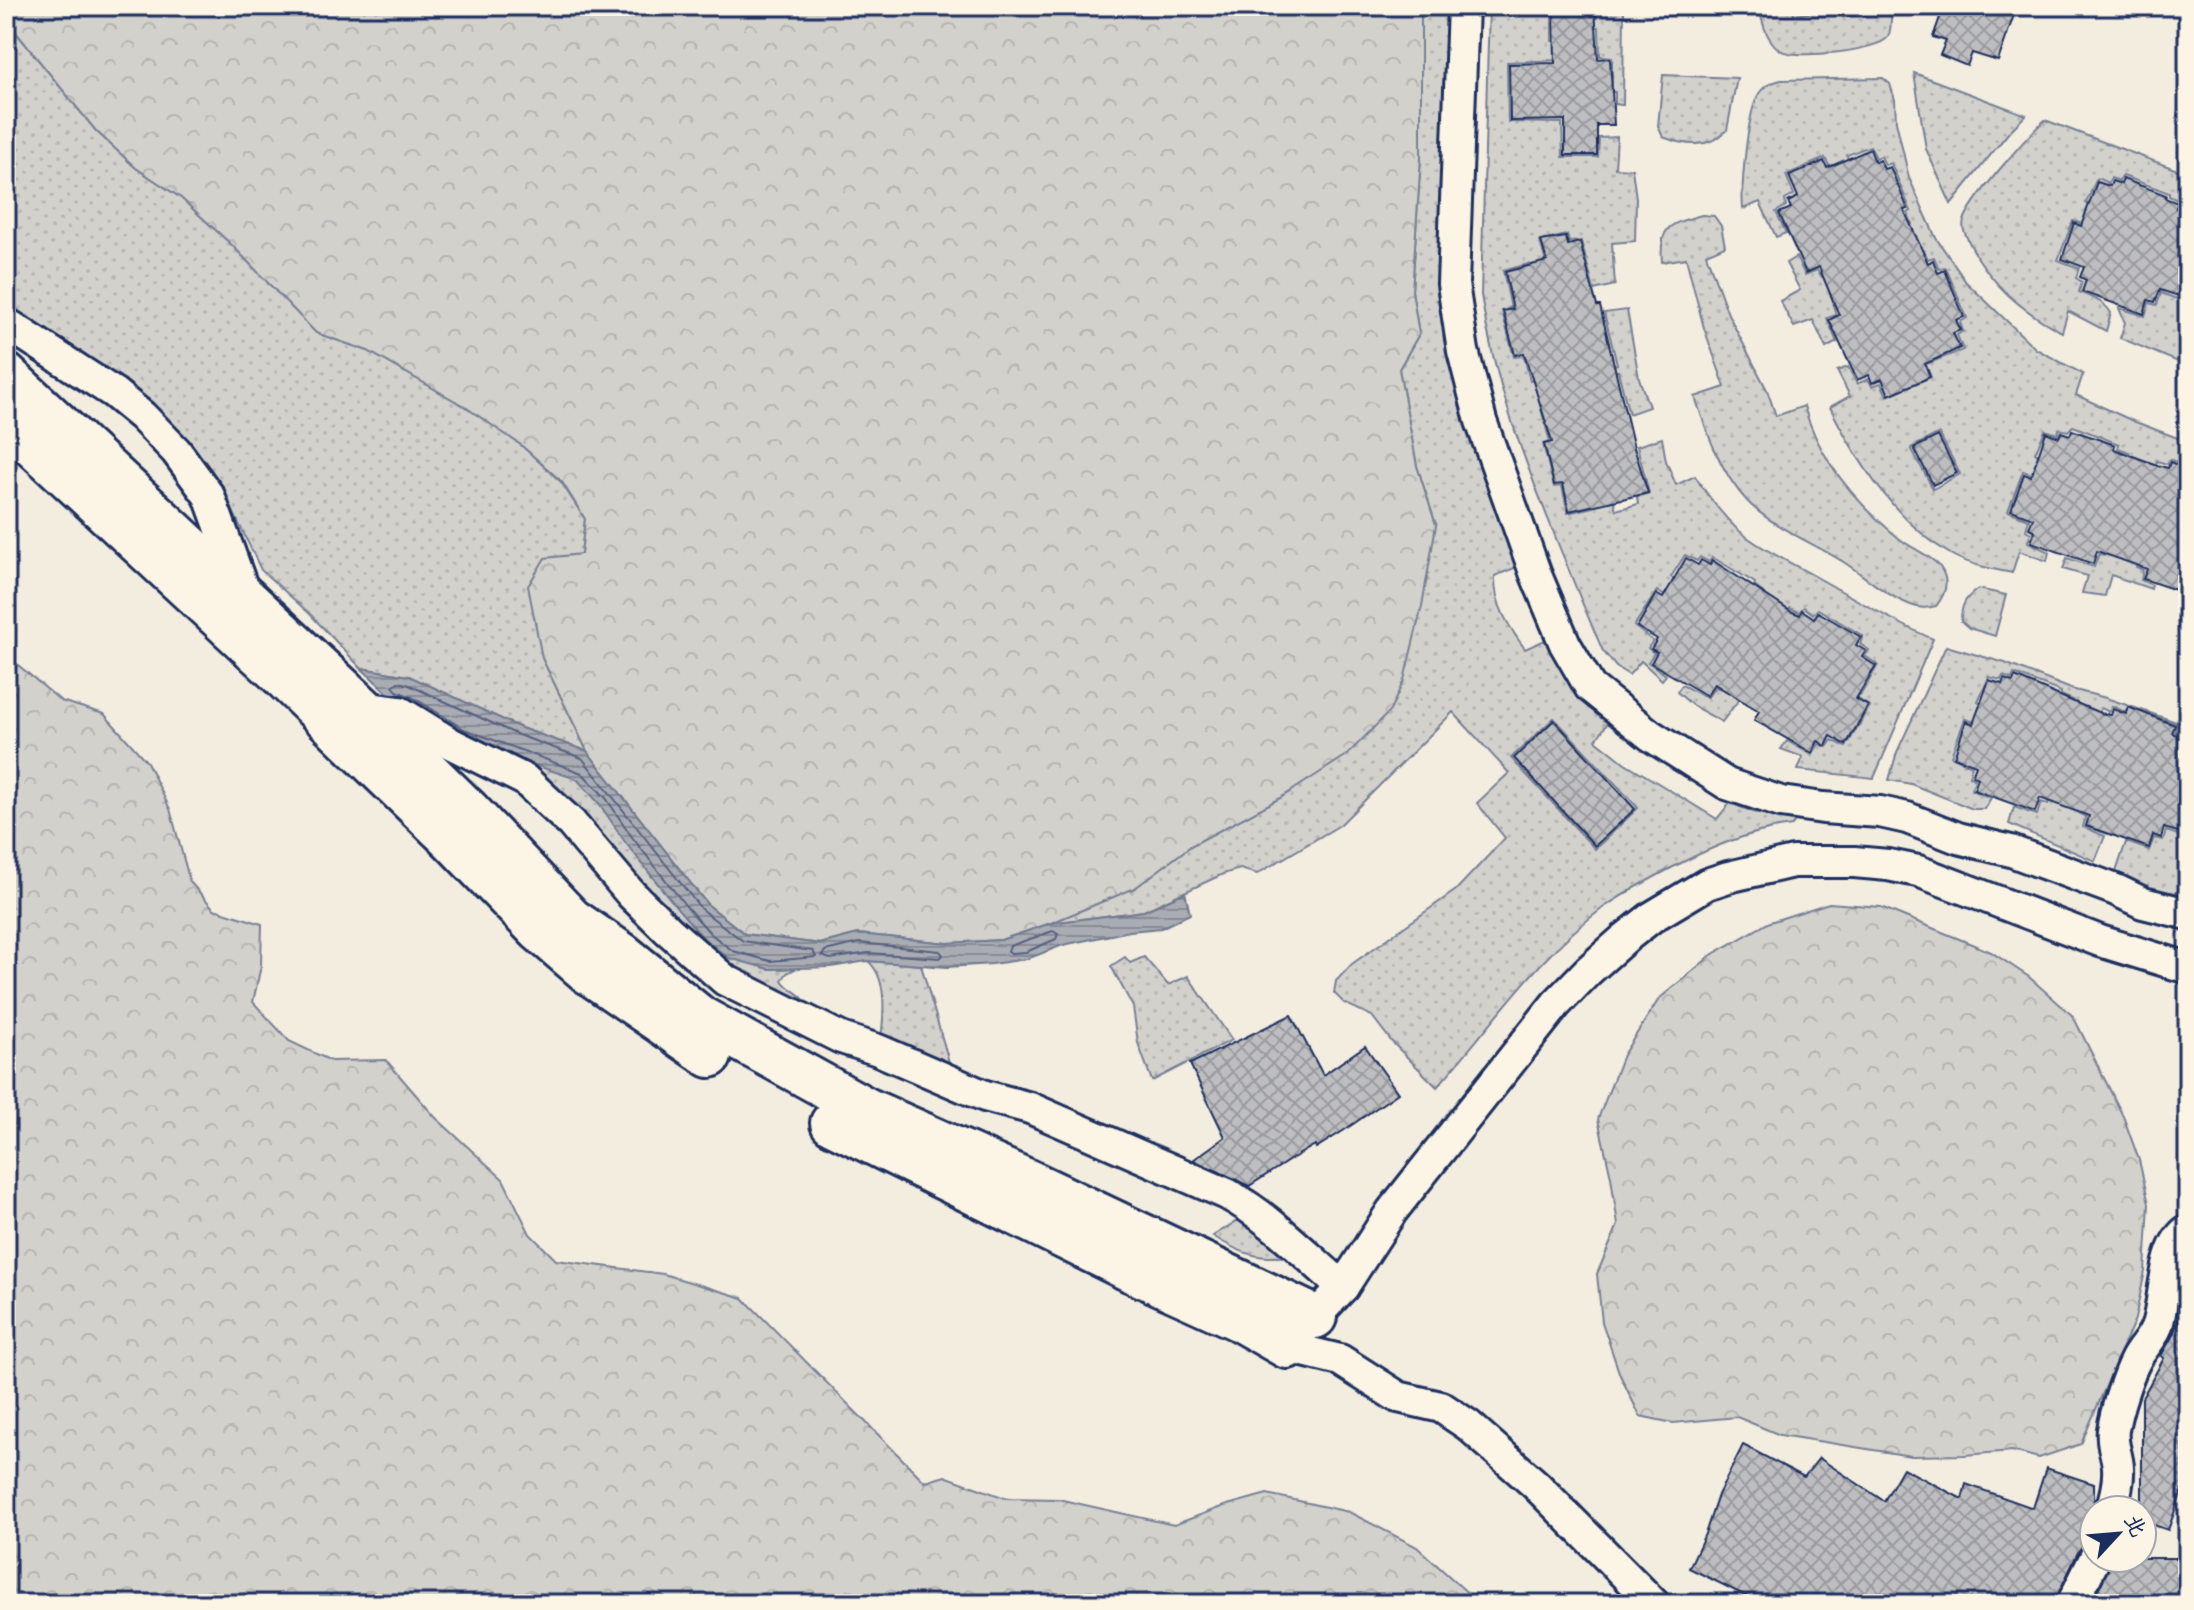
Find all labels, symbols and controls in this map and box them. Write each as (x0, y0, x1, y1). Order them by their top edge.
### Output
north arrow (2078, 1494, 2158, 1574)
text: 北 (2114, 1510, 2152, 1543)

